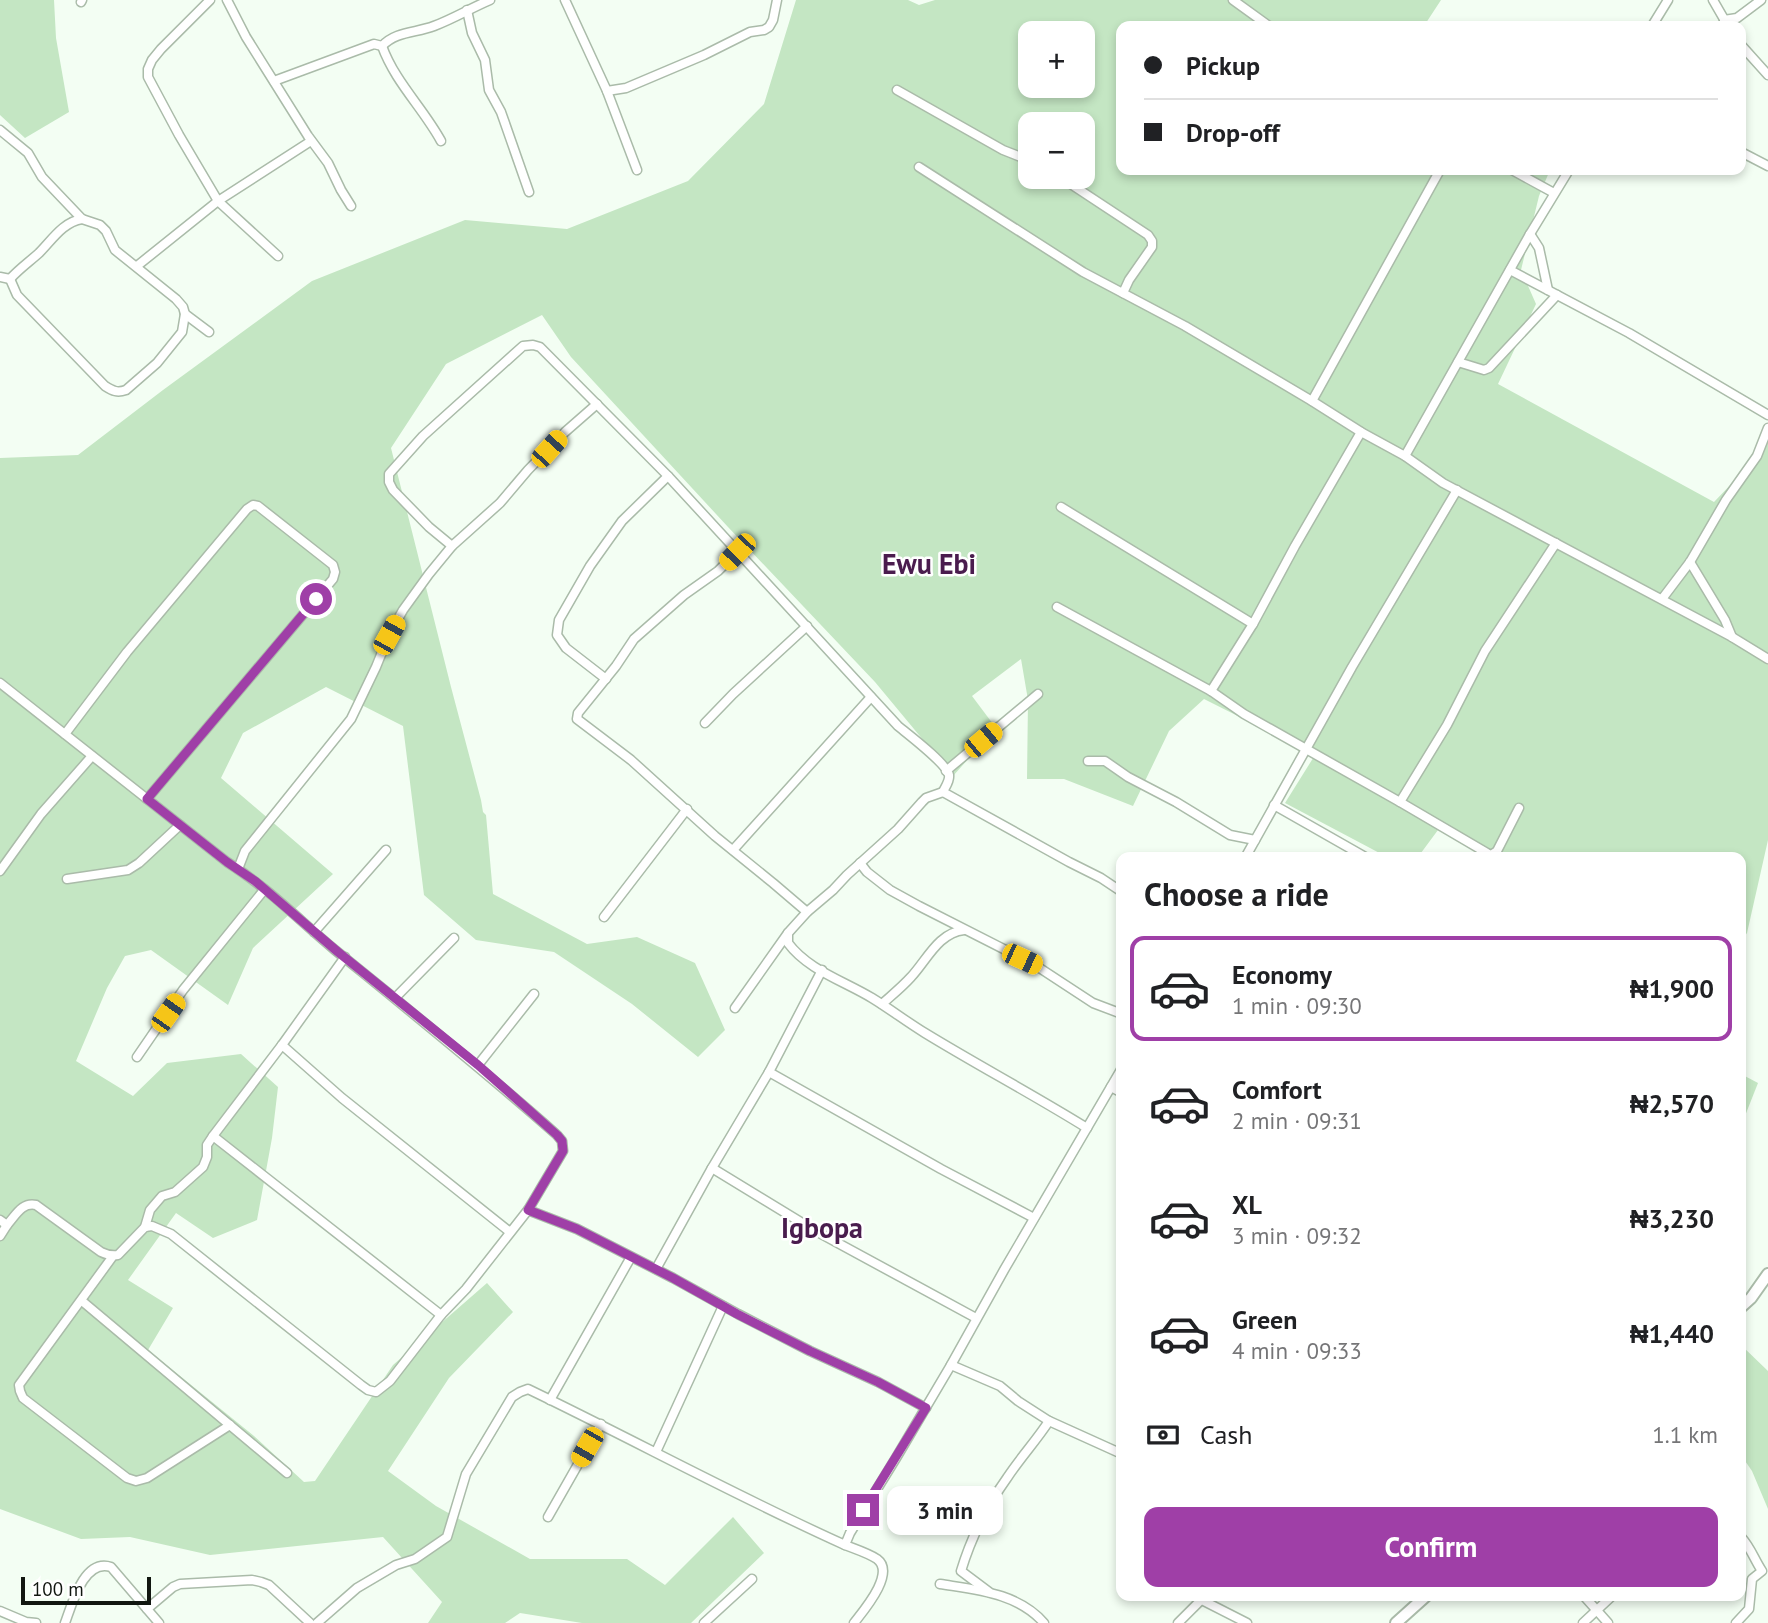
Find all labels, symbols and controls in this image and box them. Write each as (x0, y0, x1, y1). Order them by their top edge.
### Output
map controls (1018, 21, 1095, 189)
button: + (1018, 21, 1095, 98)
text: Pickup (1186, 49, 1260, 82)
button: − (1018, 112, 1095, 189)
text: Drop-off (1186, 116, 1280, 149)
car (528, 426, 571, 472)
car (715, 530, 760, 574)
district label: Ewu Ebi (882, 545, 976, 582)
route start (300, 583, 332, 615)
car (370, 612, 409, 658)
car (961, 718, 1006, 762)
text: Choose a ride (1144, 873, 1329, 915)
car (999, 941, 1046, 977)
icon: car (1148, 957, 1211, 1020)
text: Economy (1232, 958, 1332, 991)
text: ₦1,900 (1630, 972, 1714, 1005)
car (148, 990, 189, 1036)
text: 1 min · 09:30 (1232, 991, 1362, 1020)
icon: car (1148, 1072, 1211, 1135)
text: Comfort (1232, 1073, 1322, 1106)
text: ₦2,570 (1630, 1087, 1714, 1120)
text: 2 min · 09:31 (1232, 1106, 1362, 1135)
icon: car (1148, 1187, 1211, 1250)
text: XL (1232, 1188, 1262, 1221)
text: ₦3,230 (1630, 1202, 1714, 1235)
district label: Igbopa (781, 1209, 863, 1246)
text: 3 min · 09:32 (1232, 1221, 1362, 1250)
icon: car (1148, 1302, 1211, 1365)
text: Green (1232, 1303, 1297, 1336)
text: ₦1,440 (1630, 1317, 1714, 1350)
text: 4 min · 09:33 (1232, 1336, 1362, 1365)
icon: cash (1144, 1416, 1182, 1454)
text: Cash (1200, 1418, 1252, 1451)
text: 1.1 km (1652, 1420, 1718, 1449)
car (568, 1424, 607, 1470)
callout: 3 min (888, 1486, 1003, 1534)
route end (847, 1494, 879, 1526)
text: 3 min (917, 1496, 973, 1525)
button: Confirm (1144, 1507, 1718, 1587)
scale bar (21, 1574, 150, 1606)
text: 100 m (32, 1577, 84, 1601)

